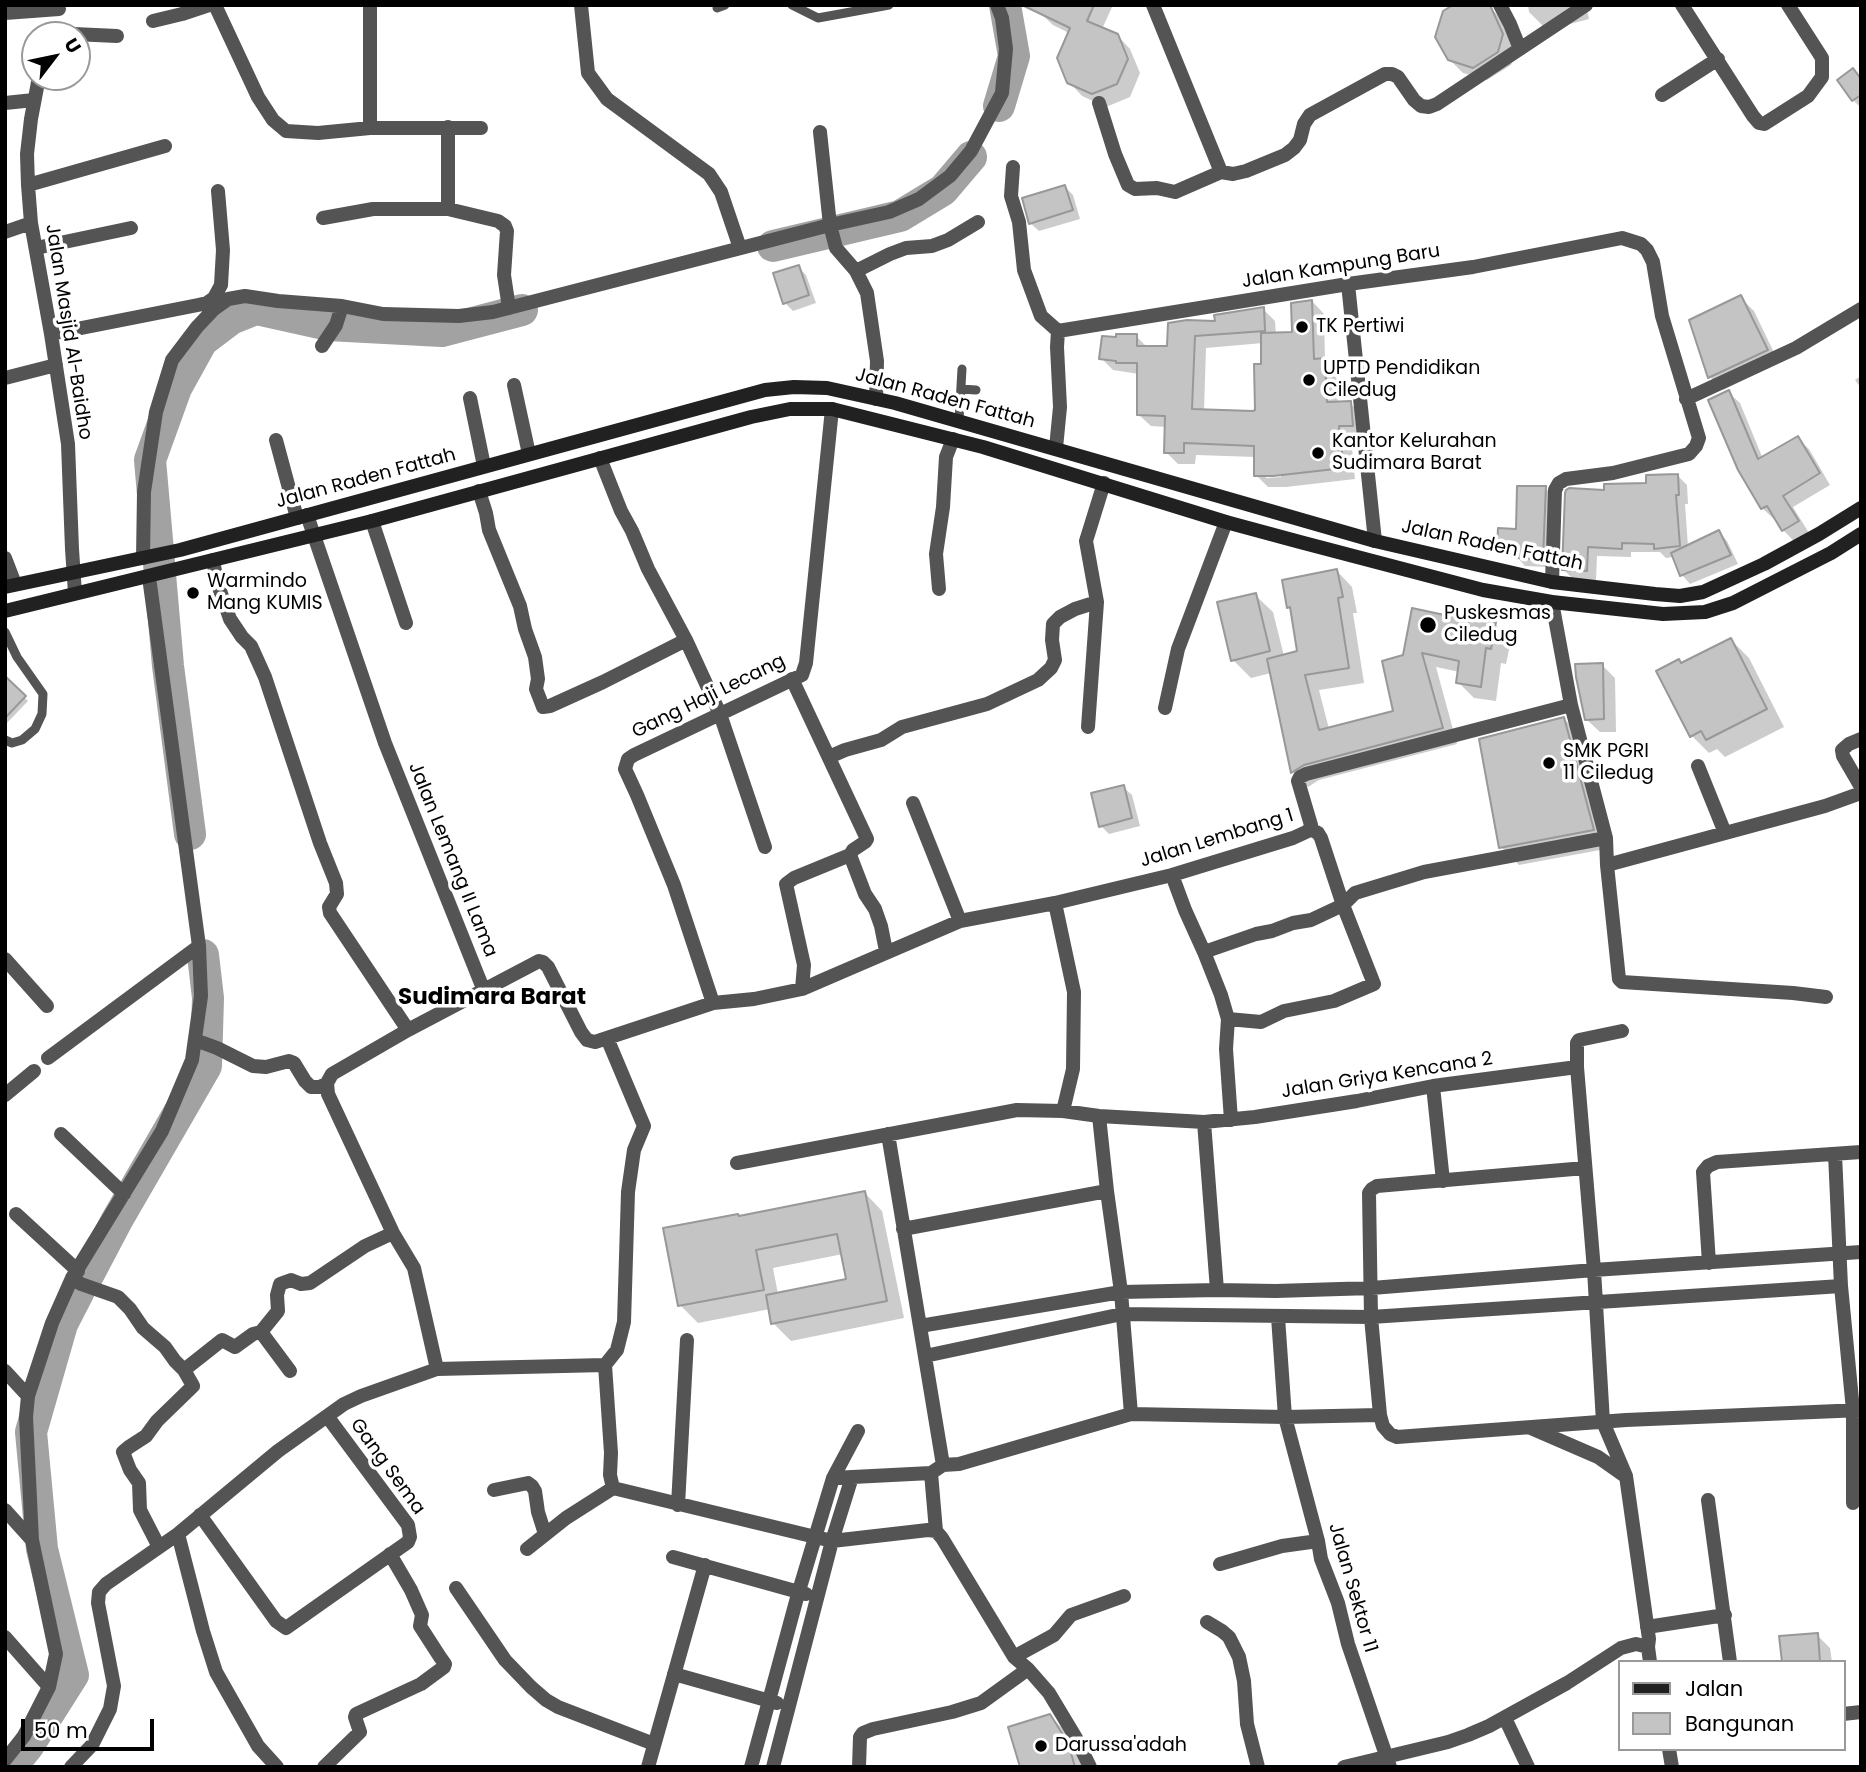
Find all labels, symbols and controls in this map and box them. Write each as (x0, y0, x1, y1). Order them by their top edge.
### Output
north arrow (21, 21, 91, 91)
text: U (58, 33, 88, 59)
street label: Jalan Masjid Al-Baidho (40, 222, 96, 442)
street label: Jalan Kampung Baru (1240, 240, 1442, 294)
place label: TK Pertiwi (1316, 316, 1404, 338)
marker: TK Pertiwi (1294, 319, 1310, 335)
place label: UPTD Pendidikan Ciledug (1323, 358, 1480, 402)
street label: Jalan Raden Fattah (853, 364, 1037, 434)
marker: UPTD Pendidikan Ciledug (1301, 372, 1317, 388)
place label: Kantor Kelurahan Sudimara Barat (1332, 431, 1497, 475)
street label: Jalan Raden Fattah (274, 444, 458, 514)
marker: Kantor Kelurahan Sudimara Barat (1310, 445, 1326, 461)
street label: Jalan Raden Fattah (1399, 516, 1585, 576)
place label: Warmindo Mang KUMIS (207, 571, 323, 615)
marker: Warmindo Mang KUMIS (185, 585, 201, 601)
place label: Puskesmas Ciledug (1444, 603, 1551, 647)
marker: Puskesmas Ciledug (1418, 615, 1438, 635)
street label: Gang Haji Lecang (629, 650, 789, 744)
place label: SMK PGRI 11 Ciledug (1563, 741, 1654, 785)
marker: SMK PGRI 11 Ciledug (1541, 755, 1557, 771)
street label: Jalan Lemang II Lama (402, 759, 502, 961)
street label: Jalan Lembang 1 (1138, 805, 1296, 873)
district label: Sudimara Barat (398, 984, 586, 1012)
street label: Jalan Griya Kencana 2 (1280, 1048, 1494, 1104)
street label: Gang Sema (345, 1415, 429, 1519)
street label: Jalan Sektor 11 (1323, 1521, 1381, 1655)
legend (1618, 1660, 1845, 1751)
text: Jalan (1685, 1674, 1743, 1703)
scale bar (24, 1706, 158, 1750)
text: Bangunan (1685, 1709, 1794, 1738)
text: 50 m (34, 1716, 88, 1745)
place label: Darussa'adah (1055, 1735, 1187, 1757)
marker: Darussa'adah (1033, 1738, 1049, 1754)

